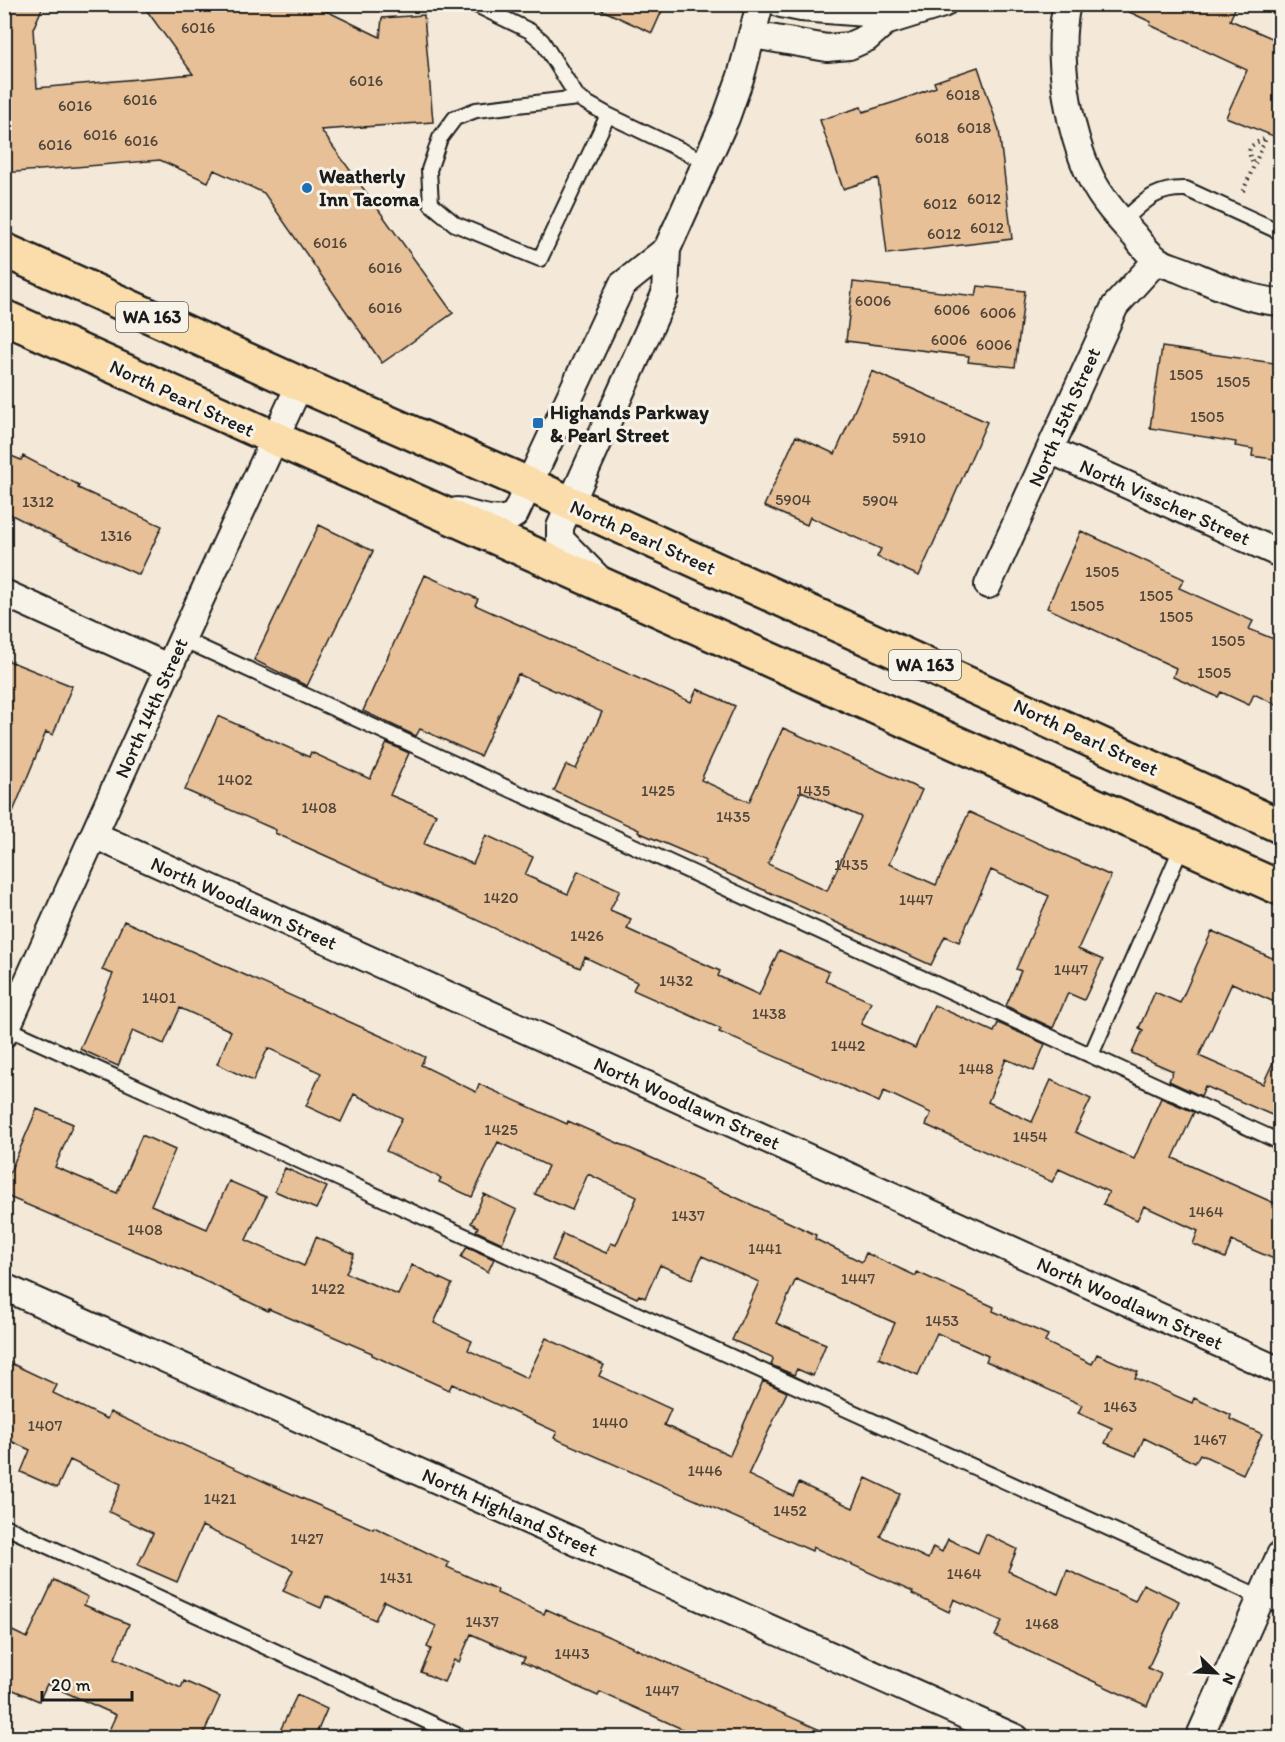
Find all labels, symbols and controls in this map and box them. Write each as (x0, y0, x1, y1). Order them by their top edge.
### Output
house number: 6016 (181, 18, 215, 37)
house number: 6016 (349, 71, 383, 90)
house number: 6018 (946, 85, 980, 104)
house number: 6016 (123, 90, 157, 109)
house number: 6016 (58, 96, 92, 115)
house number: 6018 (957, 118, 991, 137)
house number: 6016 (83, 125, 117, 144)
house number: 6018 (915, 128, 949, 147)
house number: 6016 (124, 131, 158, 150)
house number: 6016 (38, 135, 72, 154)
place label: Weatherly Inn Tacoma (319, 164, 420, 211)
marker: Weatherly Inn Tacoma (300, 181, 314, 195)
house number: 6012 (967, 189, 1002, 208)
house number: 6012 (923, 194, 958, 213)
house number: 6012 (970, 218, 1005, 237)
house number: 6012 (927, 224, 962, 243)
house number: 6016 (313, 233, 347, 252)
house number: 6016 (368, 258, 402, 277)
house number: 6006 (855, 291, 891, 310)
house number: 6016 (368, 298, 402, 317)
house number: 6006 (934, 300, 970, 319)
road number: WA 163 (116, 302, 188, 332)
house number: 6006 (980, 303, 1016, 322)
house number: 6006 (931, 330, 967, 349)
house number: 6006 (976, 335, 1012, 354)
street label: North 15th Street (1023, 343, 1106, 490)
street label: North Pearl Street (106, 354, 259, 442)
house number: 1505 (1169, 365, 1203, 384)
house number: 1505 (1216, 372, 1250, 391)
place label: Highands Parkway & Pearl Street (550, 400, 709, 447)
house number: 1505 (1190, 407, 1224, 426)
marker: Highands Parkway & Pearl Street (531, 416, 545, 430)
house number: 5910 (892, 428, 926, 447)
street label: North Visscher Street (1076, 454, 1254, 551)
house number: 5904 (775, 490, 811, 509)
house number: 5904 (862, 491, 898, 510)
house number: 1312 (22, 492, 55, 511)
street label: North Pearl Street (566, 494, 720, 580)
house number: 1316 (100, 526, 132, 545)
house number: 1505 (1085, 562, 1119, 581)
house number: 1505 (1139, 586, 1173, 605)
house number: 1505 (1070, 596, 1104, 615)
house number: 1505 (1159, 607, 1193, 626)
house number: 1505 (1211, 631, 1245, 650)
street label: North 14th Street (109, 634, 193, 782)
road number: WA 163 (889, 650, 961, 680)
house number: 1505 (1197, 663, 1231, 682)
street label: North Pearl Street (1010, 693, 1163, 781)
house number: 1402 (217, 770, 253, 789)
house number: 1425 (641, 781, 675, 800)
house number: 1435 (796, 781, 830, 800)
house number: 1408 (301, 798, 337, 817)
house number: 1435 (716, 807, 750, 826)
street label: North Woodlawn Street (147, 851, 341, 955)
house number: 1435 (834, 855, 868, 874)
house number: 1420 (483, 888, 519, 907)
house number: 1447 (899, 890, 933, 909)
house number: 1426 (570, 926, 604, 945)
house number: 1447 (1054, 960, 1088, 979)
house number: 1432 (659, 971, 694, 990)
house number: 1401 (142, 988, 177, 1007)
house number: 1438 (752, 1004, 786, 1023)
house number: 1442 (830, 1036, 866, 1055)
street label: North Woodlawn Street (590, 1051, 784, 1155)
house number: 1448 (958, 1059, 994, 1078)
house number: 1425 (484, 1120, 518, 1139)
house number: 1454 (1012, 1127, 1048, 1146)
house number: 1464 (1188, 1202, 1224, 1221)
house number: 1437 (671, 1206, 705, 1225)
house number: 1408 (127, 1220, 163, 1239)
house number: 1441 (748, 1239, 783, 1258)
street label: North Woodlawn Street (1033, 1251, 1227, 1355)
house number: 1447 (841, 1269, 875, 1288)
house number: 1422 (311, 1279, 346, 1298)
house number: 1453 (925, 1311, 959, 1330)
house number: 1463 (1103, 1397, 1137, 1416)
house number: 1440 (592, 1413, 628, 1432)
house number: 1407 (28, 1416, 62, 1435)
house number: 1467 (1193, 1430, 1227, 1449)
house number: 1446 (687, 1461, 723, 1480)
street label: North Highland Street (419, 1462, 602, 1562)
house number: 1421 (204, 1489, 237, 1508)
house number: 1452 (773, 1501, 808, 1520)
house number: 1427 (290, 1529, 324, 1548)
house number: 1464 (946, 1564, 982, 1583)
house number: 1431 (379, 1568, 413, 1587)
house number: 1437 (465, 1612, 499, 1631)
house number: 1468 (1025, 1614, 1059, 1633)
north arrow (1186, 1643, 1246, 1703)
house number: 1443 (554, 1644, 590, 1663)
scale bar (42, 1664, 132, 1702)
text: N (1218, 1670, 1240, 1688)
text: 20 m (51, 1674, 91, 1696)
house number: 1447 (645, 1681, 679, 1700)

